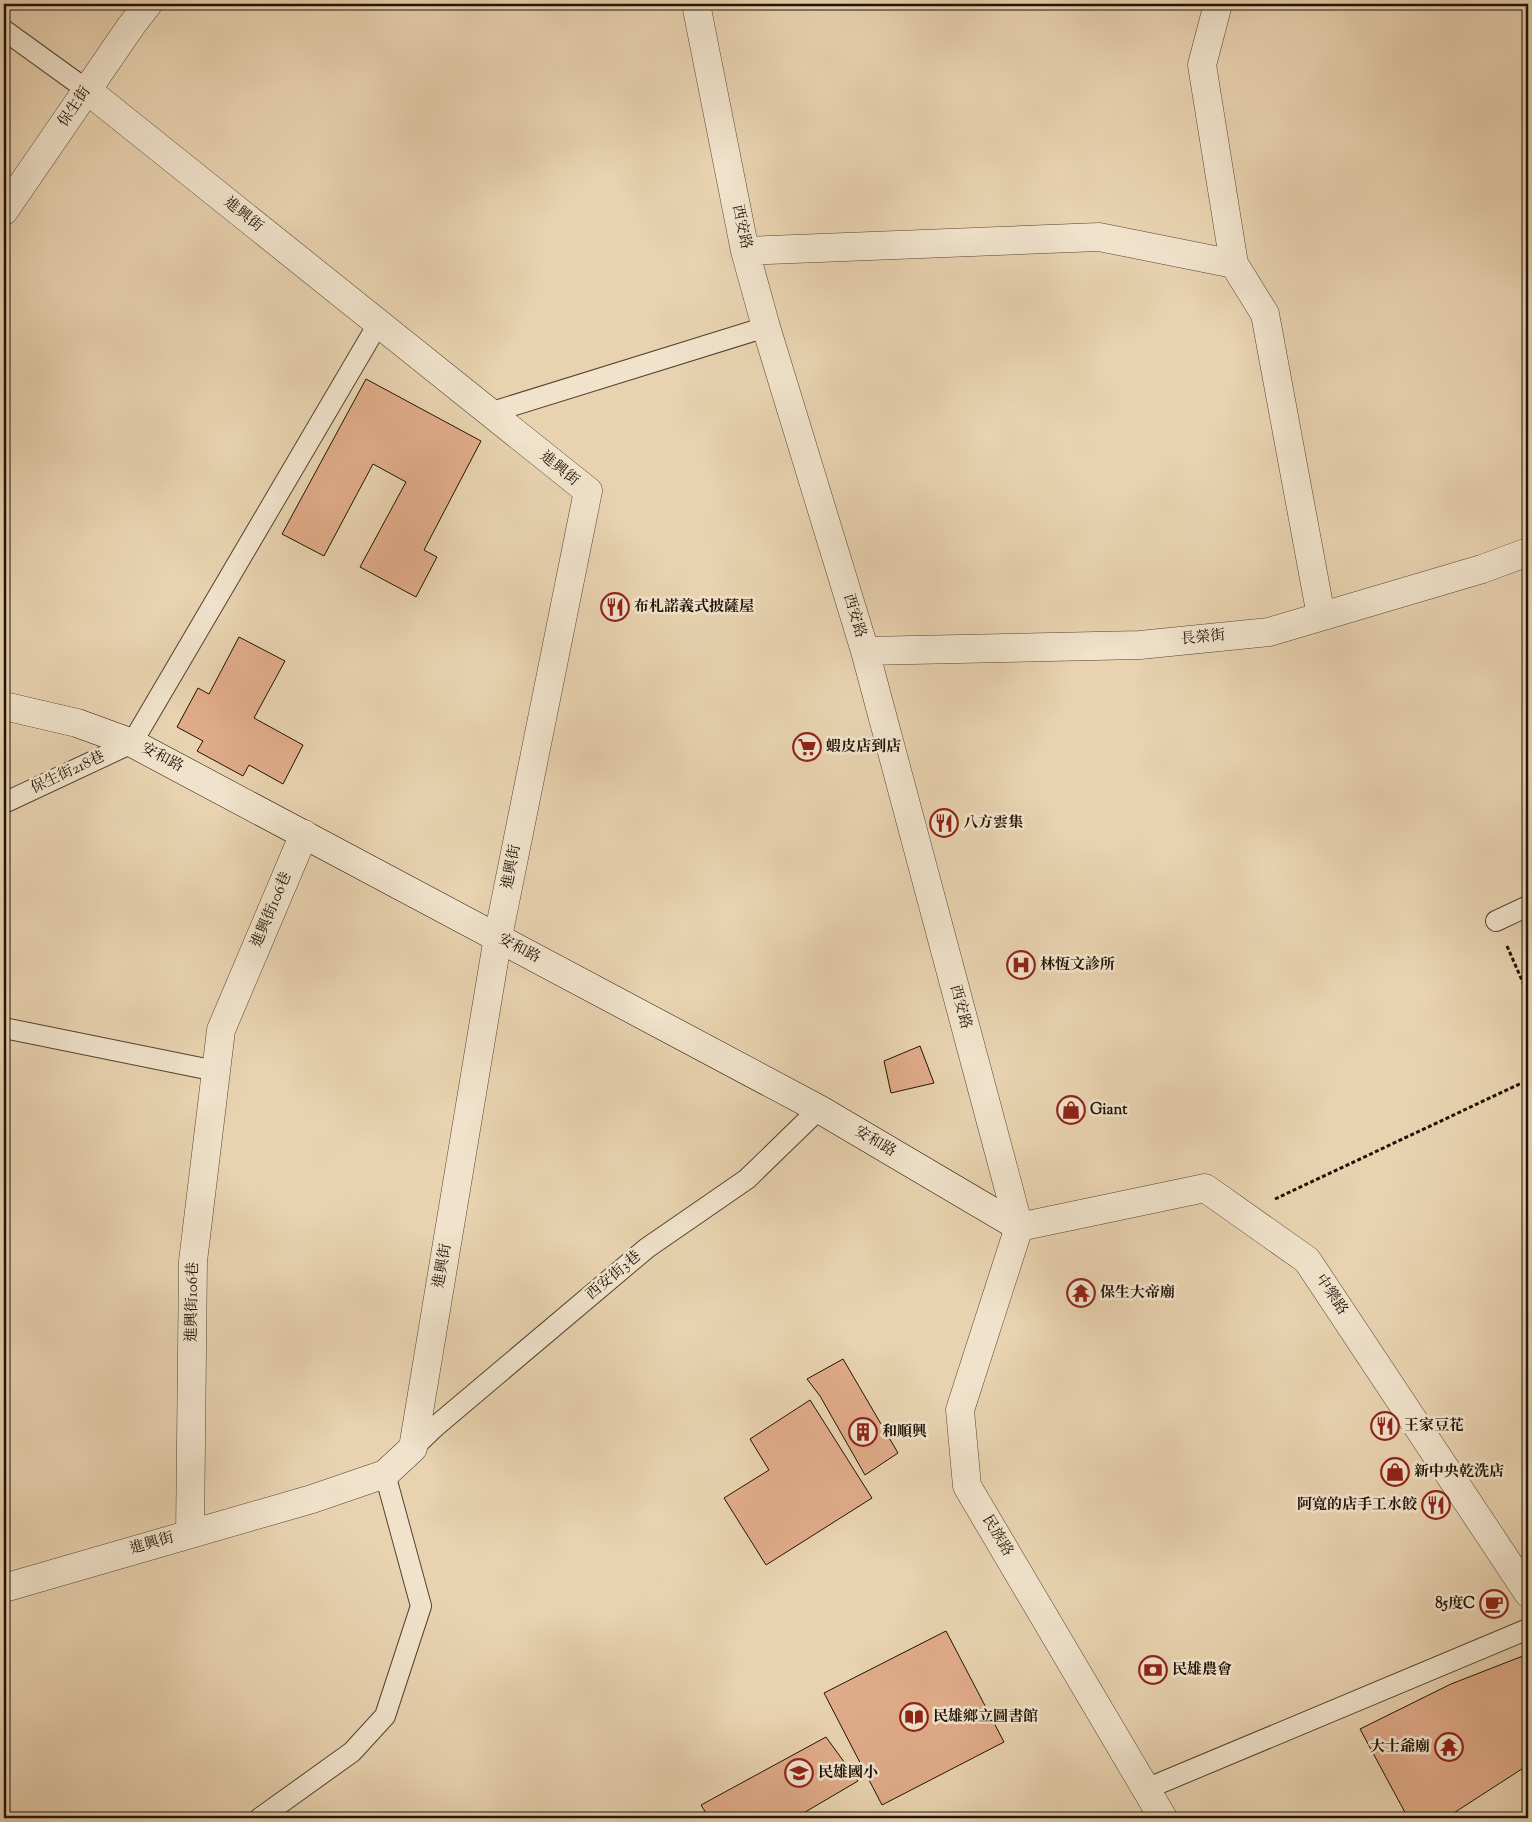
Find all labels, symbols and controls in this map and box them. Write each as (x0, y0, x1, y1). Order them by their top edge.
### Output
street label: 保生街 (54, 82, 96, 132)
street label: 進興街 (219, 193, 267, 237)
street label: 西安路 (726, 203, 756, 251)
street label: 進興街 (535, 447, 583, 491)
street label: 西安路 (837, 591, 871, 641)
restaurant icon: 布札諾義式披薩屋 (600, 592, 630, 622)
place label: 布札諾義式披薩屋 (634, 597, 754, 618)
street label: 長榮街 (1180, 625, 1226, 651)
supermarket icon: 蝦皮店到店 (792, 732, 822, 762)
place label: 蝦皮店到店 (826, 737, 901, 758)
street label: 安和路 (137, 738, 187, 778)
street label: 保生街218巷 (27, 747, 109, 799)
restaurant icon: 八方雲集 (929, 808, 959, 838)
place label: 八方雲集 (963, 813, 1023, 834)
street label: 進興街 (497, 843, 527, 891)
street label: 進興街106巷 (247, 869, 297, 951)
street label: 安和路 (494, 929, 544, 969)
hospital icon: 林恆文診所 (1006, 950, 1036, 980)
place label: 林恆文診所 (1040, 955, 1115, 976)
street label: 西安路 (944, 983, 976, 1031)
shop icon: Giant (1056, 1095, 1086, 1125)
place label: Giant (1090, 1100, 1128, 1121)
street label: 安和路 (850, 1121, 900, 1163)
street label: 進興街 (429, 1242, 457, 1290)
street label: 西安街3巷 (582, 1247, 646, 1305)
street label: 進興街106巷 (182, 1262, 204, 1342)
street label: 中樂路 (1310, 1270, 1352, 1320)
temple icon: 保生大帝廟 (1066, 1278, 1096, 1308)
place label: 保生大帝廟 (1100, 1283, 1175, 1304)
restaurant icon: 王家豆花 (1370, 1411, 1400, 1441)
place label: 王家豆花 (1404, 1416, 1464, 1437)
building icon: 和順興 (848, 1417, 878, 1447)
place label: 和順興 (882, 1422, 927, 1443)
shop icon: 新中央乾洗店 (1380, 1457, 1410, 1487)
place label: 新中央乾洗店 (1414, 1462, 1504, 1483)
restaurant icon: 阿寬的店手工水餃 (1421, 1490, 1451, 1520)
place label: 阿寬的店手工水餃 (1297, 1495, 1417, 1516)
street label: 民族路 (976, 1511, 1018, 1561)
street label: 進興街 (127, 1528, 177, 1560)
cafe icon: 85度C (1479, 1589, 1509, 1619)
place label: 85度C (1435, 1594, 1475, 1615)
bank icon: 民雄農會 (1138, 1655, 1168, 1685)
place label: 民雄農會 (1172, 1660, 1232, 1681)
library icon: 民雄鄉立圖書館 (899, 1702, 929, 1732)
place label: 民雄鄉立圖書館 (933, 1707, 1038, 1728)
temple icon: 大士爺廟 (1434, 1732, 1464, 1762)
place label: 大士爺廟 (1370, 1737, 1430, 1758)
school or university icon: 民雄國小 (784, 1758, 814, 1788)
place label: 民雄國小 (818, 1763, 878, 1784)

